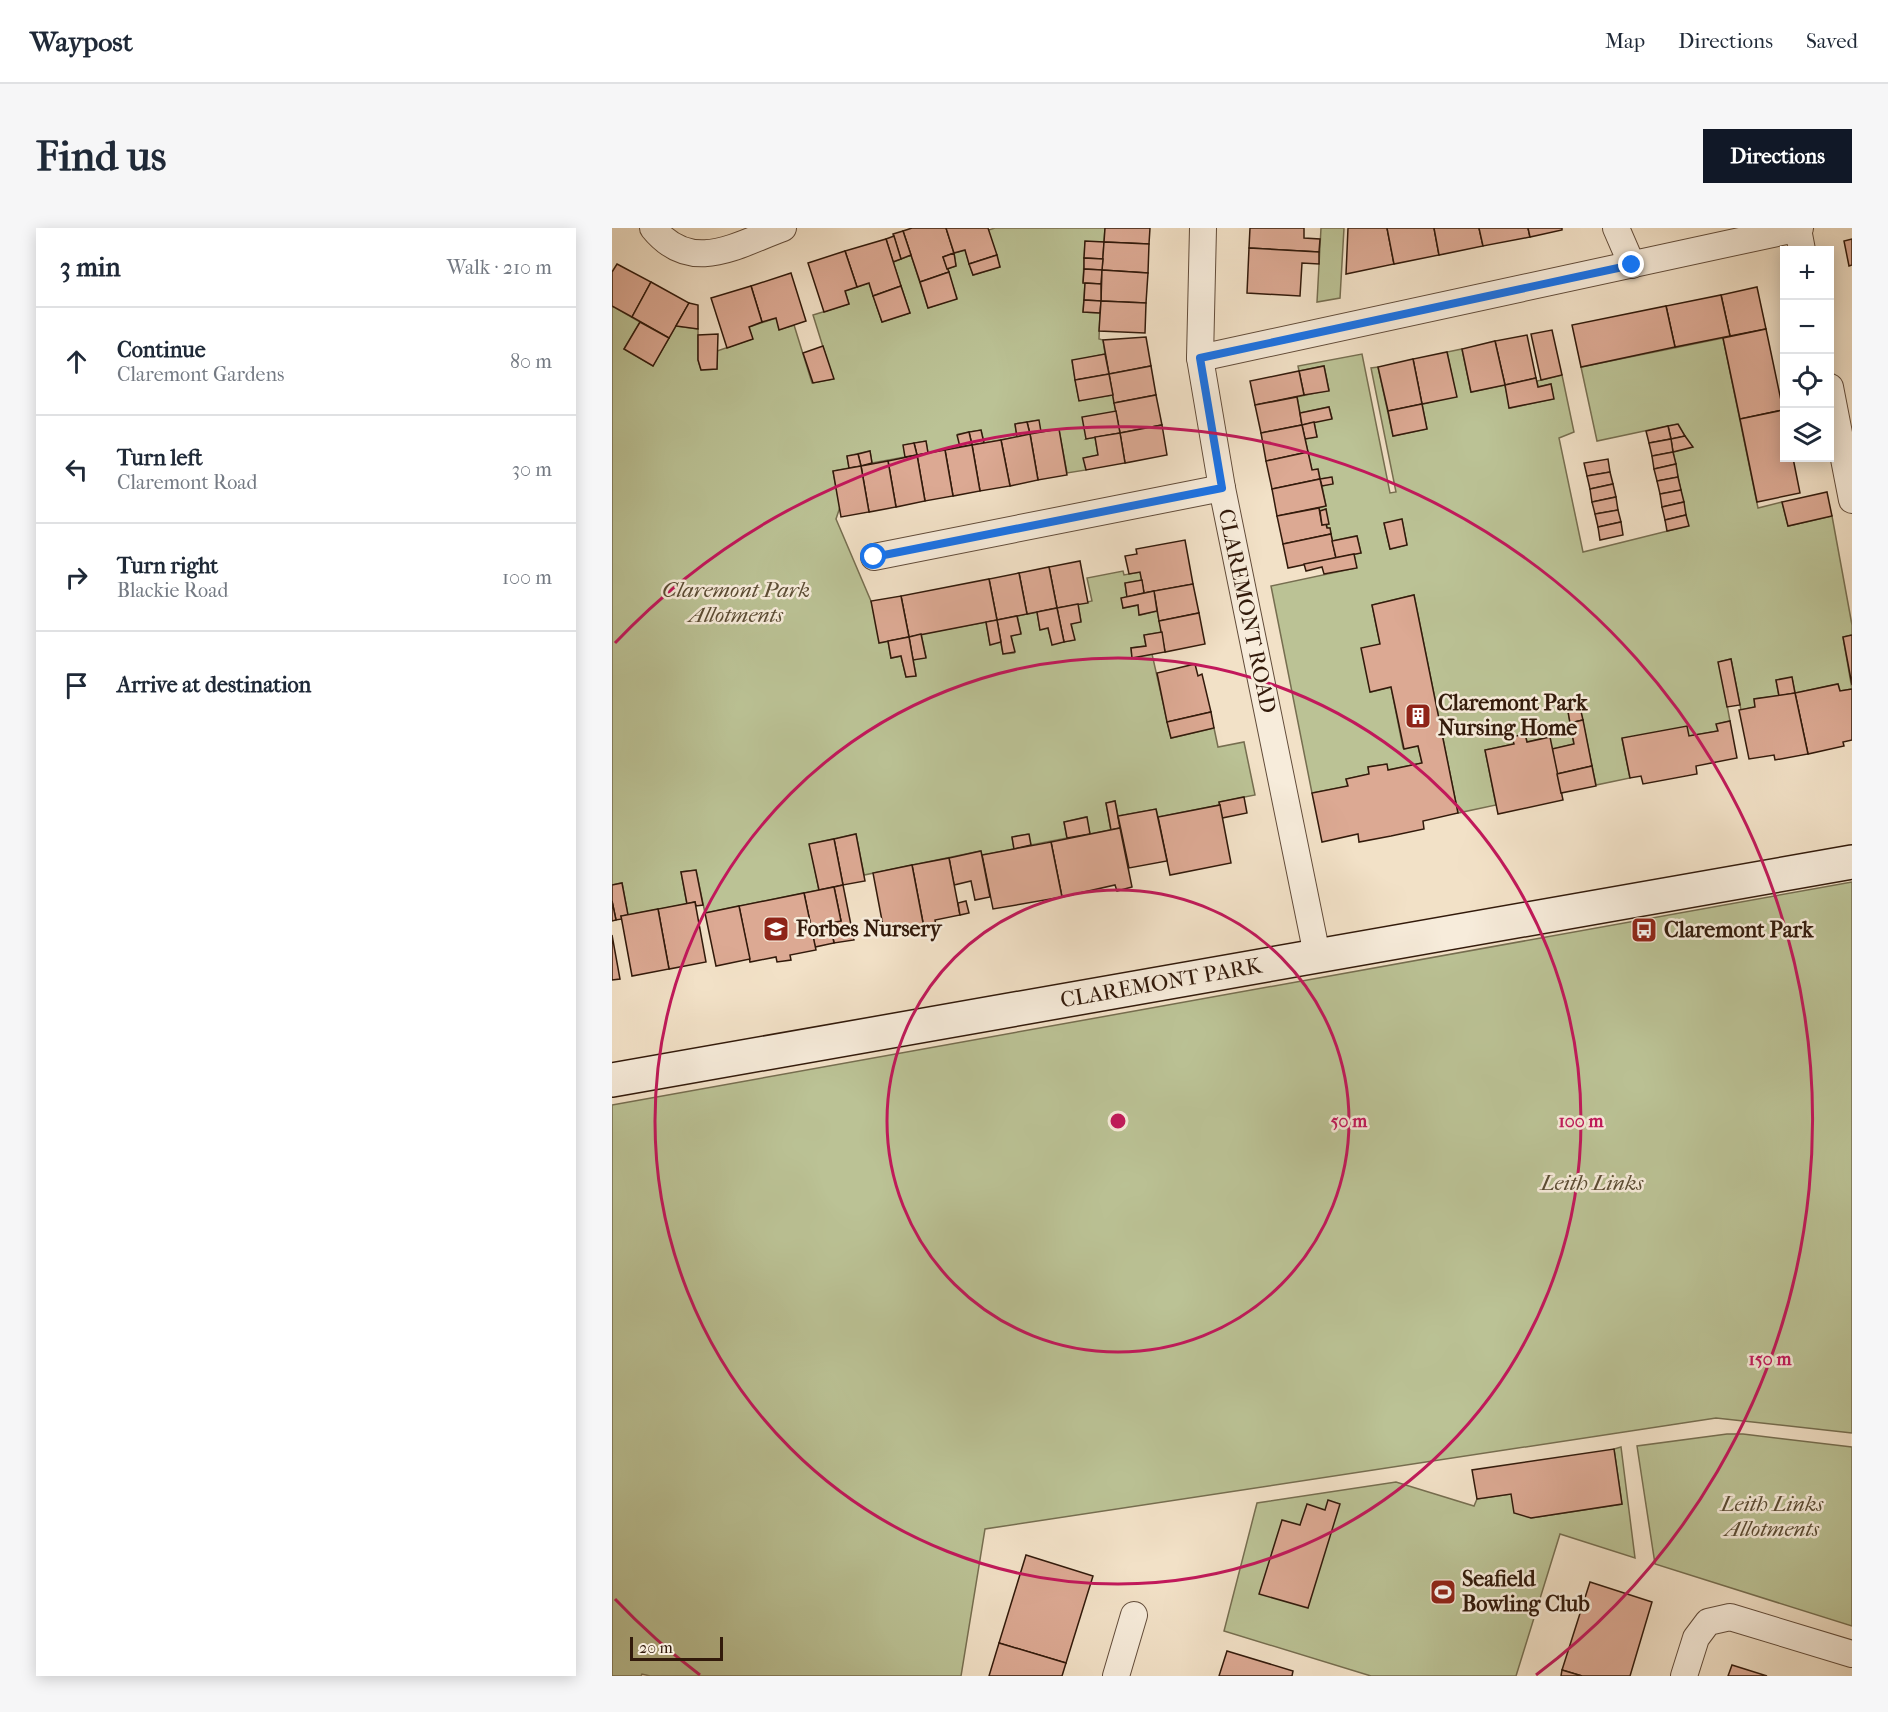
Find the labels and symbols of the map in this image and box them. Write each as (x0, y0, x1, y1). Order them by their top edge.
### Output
route end (1618, 251, 1644, 277)
street label: CLAREMONT ROAD (1213, 506, 1281, 716)
route start (860, 543, 886, 569)
park label: Claremont Park Allotments (662, 577, 810, 628)
place label: Claremont Park Nursing Home (1438, 690, 1588, 741)
building icon: Claremont Park Nursing Home (1403, 701, 1433, 731)
school or university icon: Forbes Nursery (761, 914, 791, 944)
bus stop icon: Claremont Park (1629, 915, 1659, 945)
place label: Forbes Nursery (795, 916, 943, 942)
place label: Claremont Park (1664, 917, 1814, 943)
street label: CLAREMONT PARK (1058, 952, 1265, 1014)
centre of rings (1108, 1111, 1128, 1131)
text: 50 m (1331, 1111, 1368, 1132)
text: 100 m (1558, 1111, 1605, 1132)
park label: Leith Links (1539, 1170, 1644, 1196)
text: 150 m (1749, 1349, 1792, 1370)
park label: Leith Links Allotments (1719, 1491, 1824, 1542)
place label: Seafield Bowling Club (1462, 1566, 1590, 1617)
sports icon: Seafield Bowling Club (1428, 1577, 1458, 1607)
scale bar (630, 1634, 723, 1662)

